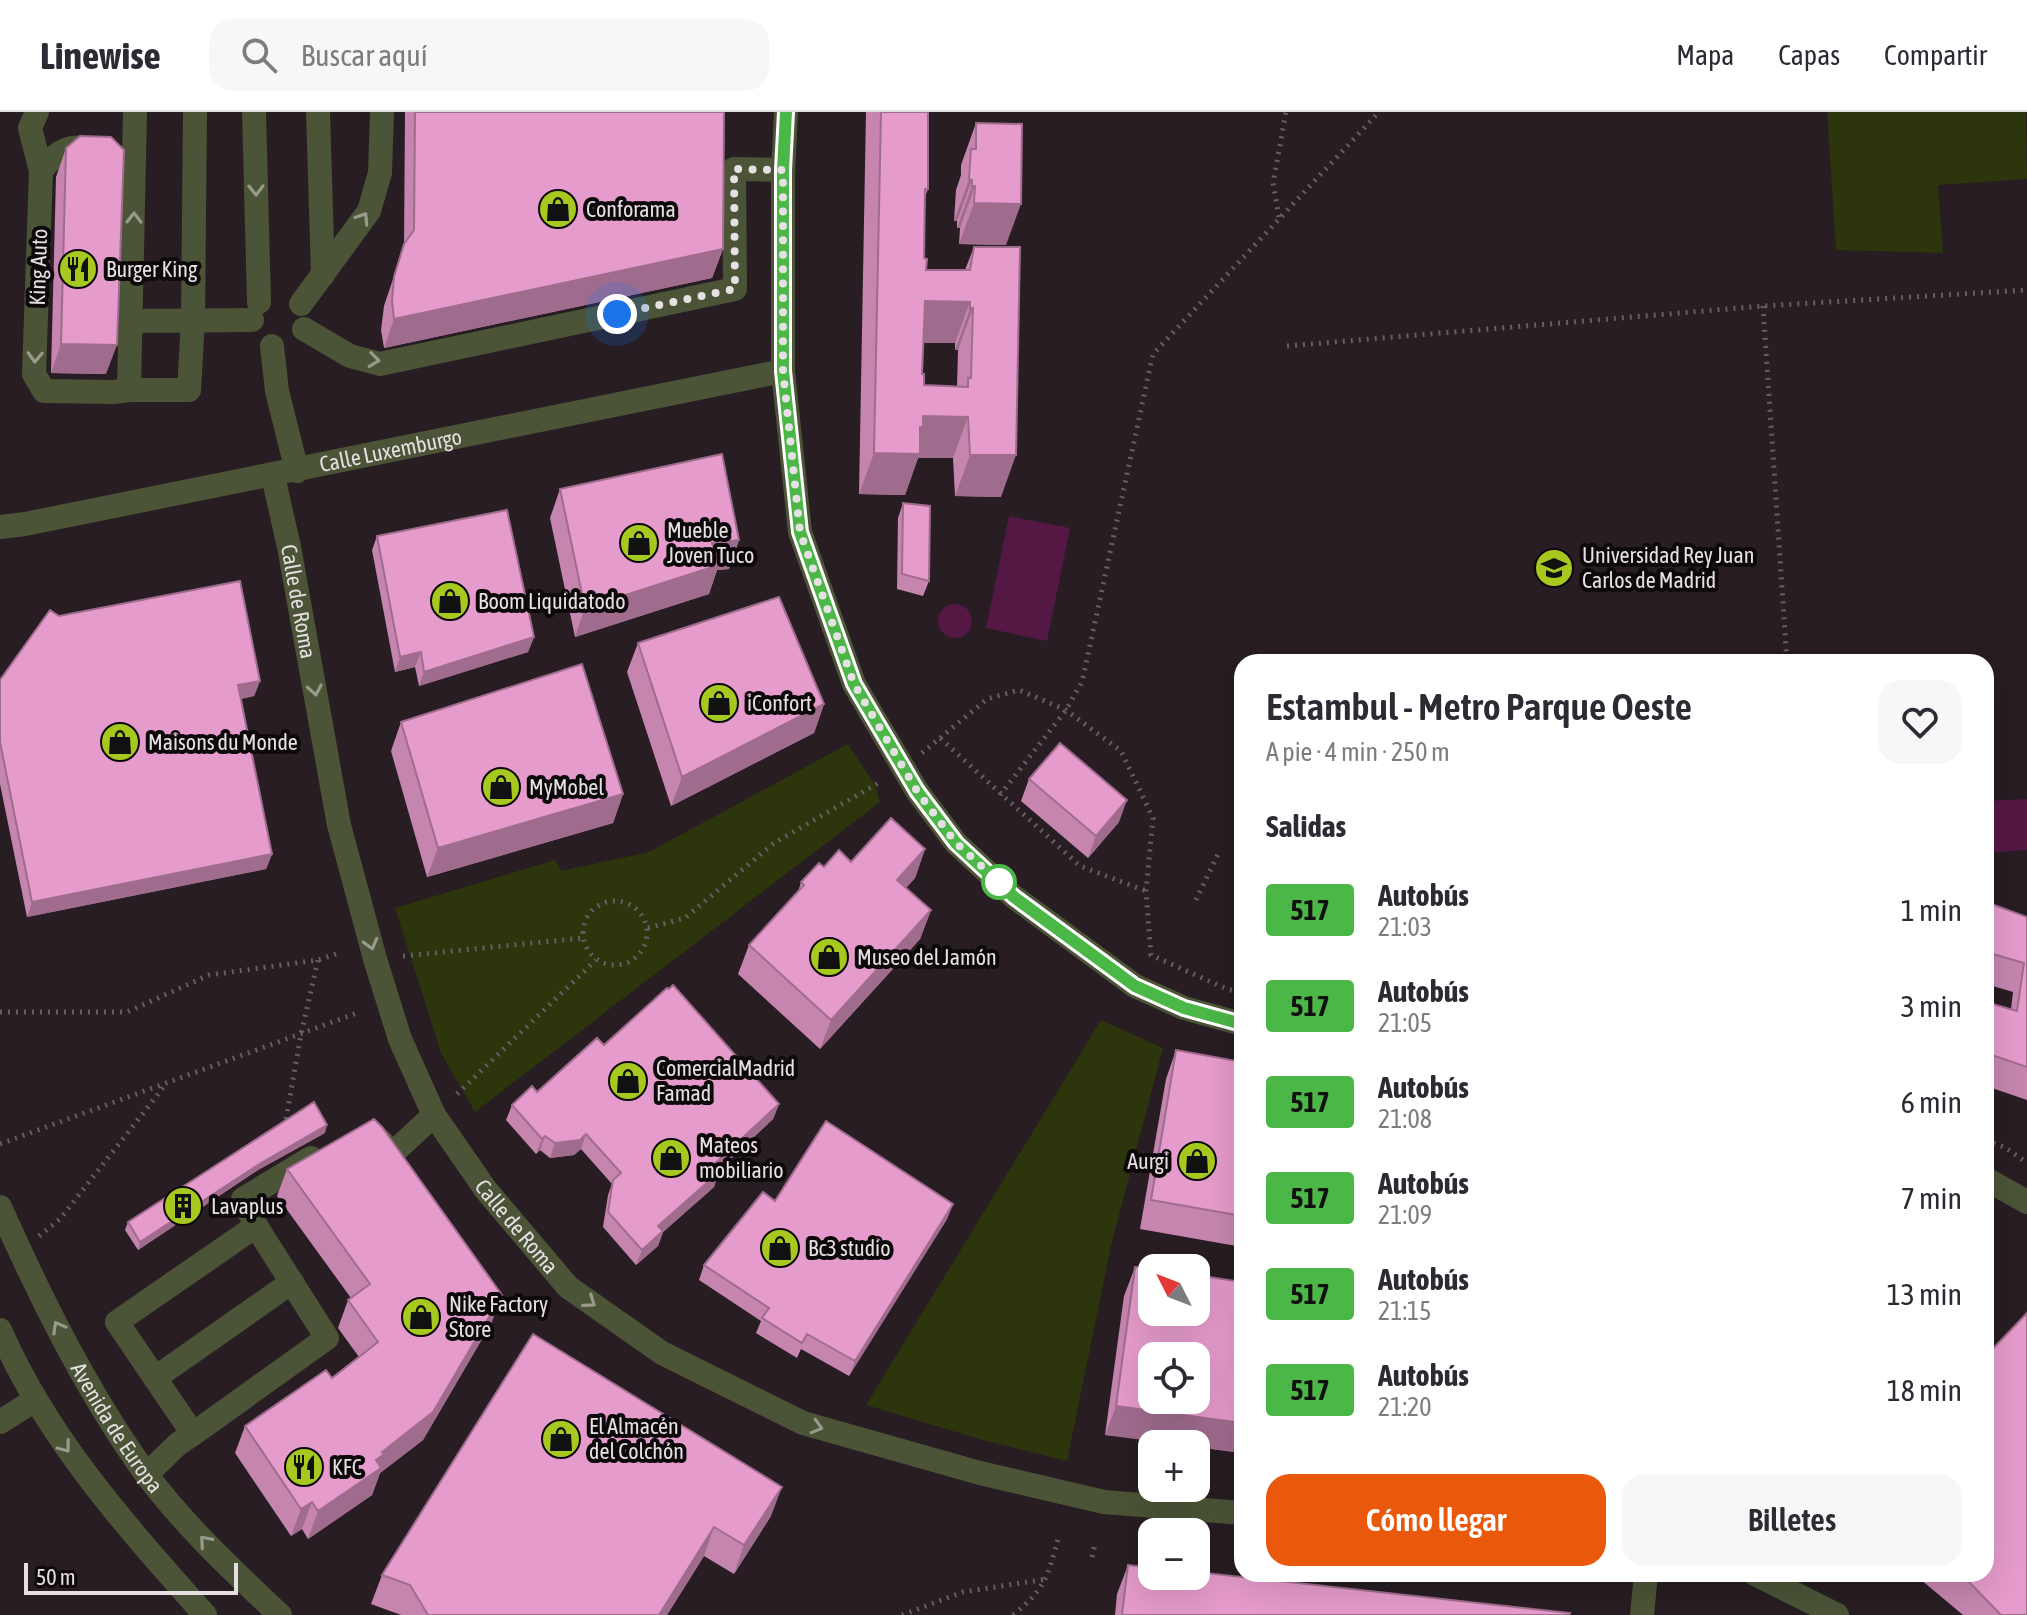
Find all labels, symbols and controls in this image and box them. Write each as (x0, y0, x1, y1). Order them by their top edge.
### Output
search box (209, 19, 769, 91)
icon: search (237, 33, 281, 77)
text: Linewise (40, 34, 161, 77)
text: Buscar aquí (301, 38, 428, 72)
text: Mapa (1676, 39, 1734, 71)
text: Capas (1778, 39, 1840, 71)
text: Compartir (1884, 39, 1987, 71)
one-way arrow (248, 184, 265, 197)
shop icon: Conforama (537, 188, 579, 230)
place label: Conforama (586, 196, 676, 222)
one-way arrow (125, 211, 142, 224)
one-way arrow (354, 213, 369, 227)
street label: King Auto (24, 228, 52, 306)
restaurant icon: Burger King (57, 248, 99, 290)
place label: Burger King (106, 256, 198, 282)
your location (597, 294, 637, 334)
one-way arrow (26, 351, 43, 364)
one-way arrow (368, 352, 381, 369)
street label: Calle Luxemburgo (317, 423, 464, 477)
place label: Mueble Joven Tuco (667, 517, 754, 568)
shop icon: Mueble Joven Tuco (618, 522, 660, 564)
street label: Calle de Roma (276, 542, 322, 660)
place label: Universidad Rey Juan Carlos de Madrid (1582, 542, 1754, 593)
school or university icon: Universidad Rey Juan Carlos de Madrid (1533, 547, 1575, 589)
shop icon: Boom Liquidatodo (429, 580, 471, 622)
place label: Boom Liquidatodo (478, 588, 626, 614)
button: heart (1878, 680, 1962, 764)
shop icon: iConfort (698, 682, 740, 724)
one-way arrow (305, 683, 322, 697)
text: Estambul - Metro Parque Oeste (1266, 685, 1692, 728)
place label: iConfort (747, 690, 812, 716)
shop icon: Maisons du Monde (99, 721, 141, 763)
place label: Maisons du Monde (148, 729, 298, 755)
text: A pie · 4 min · 250 m (1266, 737, 1450, 767)
shop icon: MyMobel (480, 766, 522, 808)
place label: MyMobel (529, 774, 604, 800)
text: Salidas (1266, 809, 1346, 843)
unlabelled marker (982, 865, 1016, 899)
text: Autobús (1378, 878, 1469, 912)
text: 1 min (1901, 893, 1962, 927)
text: 517 (1290, 894, 1330, 926)
text: 21:03 (1378, 912, 1432, 942)
one-way arrow (361, 936, 378, 950)
shop icon: Museo del Jamón (808, 936, 850, 978)
place label: Museo del Jamón (857, 944, 997, 970)
text: Autobús (1378, 974, 1469, 1008)
text: 3 min (1901, 989, 1962, 1023)
text: 517 (1290, 990, 1330, 1022)
text: 21:05 (1378, 1008, 1432, 1038)
place label: ComercialMadrid Famad (656, 1055, 795, 1106)
shop icon: ComercialMadrid Famad (607, 1060, 649, 1102)
text: Autobús (1378, 1070, 1469, 1104)
text: 6 min (1901, 1085, 1962, 1119)
text: 517 (1290, 1086, 1330, 1118)
text: 21:08 (1378, 1104, 1432, 1134)
place label: Mateos mobiliario (699, 1132, 784, 1183)
shop icon: Mateos mobiliario (650, 1137, 692, 1179)
shop icon: Aurgi (1176, 1140, 1218, 1182)
place label: Aurgi (1127, 1148, 1169, 1174)
text: Autobús (1378, 1166, 1469, 1200)
street label: Calle de Roma (470, 1174, 564, 1279)
text: 7 min (1901, 1181, 1962, 1215)
text: 517 (1290, 1182, 1330, 1214)
building icon: Lavaplus (162, 1185, 204, 1227)
place label: Lavaplus (211, 1193, 284, 1219)
text: 21:09 (1378, 1200, 1432, 1230)
shop icon: Bc3 studio (759, 1227, 801, 1269)
place label: Bc3 studio (808, 1235, 890, 1261)
north arrow (1138, 1254, 1210, 1326)
map controls (1138, 1254, 1210, 1590)
text: Autobús (1378, 1262, 1469, 1296)
text: 13 min (1887, 1277, 1962, 1311)
text: 517 (1290, 1278, 1330, 1310)
place label: Nike Factory Store (449, 1291, 548, 1342)
one-way arrow (581, 1292, 595, 1307)
shop icon: Nike Factory Store (400, 1296, 442, 1338)
text: 21:15 (1378, 1296, 1432, 1326)
one-way arrow (52, 1321, 67, 1336)
button: locate (1138, 1342, 1210, 1414)
street label: Avenida de Europa (66, 1358, 169, 1498)
text: Autobús (1378, 1358, 1469, 1392)
text: 18 min (1887, 1373, 1962, 1407)
text: 517 (1290, 1374, 1330, 1406)
text: 21:20 (1378, 1392, 1432, 1422)
place label: El Almacén del Colchón (589, 1413, 684, 1464)
one-way arrow (810, 1417, 823, 1434)
shop icon: El Almacén del Colchón (540, 1418, 582, 1460)
button: + (1138, 1430, 1210, 1502)
one-way arrow (55, 1438, 70, 1453)
restaurant icon: KFC (283, 1446, 325, 1488)
place label: KFC (332, 1454, 362, 1480)
button: Cómo llegar (1266, 1474, 1606, 1566)
button: Billetes (1622, 1474, 1962, 1566)
button: − (1138, 1518, 1210, 1590)
one-way arrow (200, 1536, 214, 1550)
scale bar (24, 1559, 238, 1595)
text: 50 m (36, 1564, 76, 1590)

